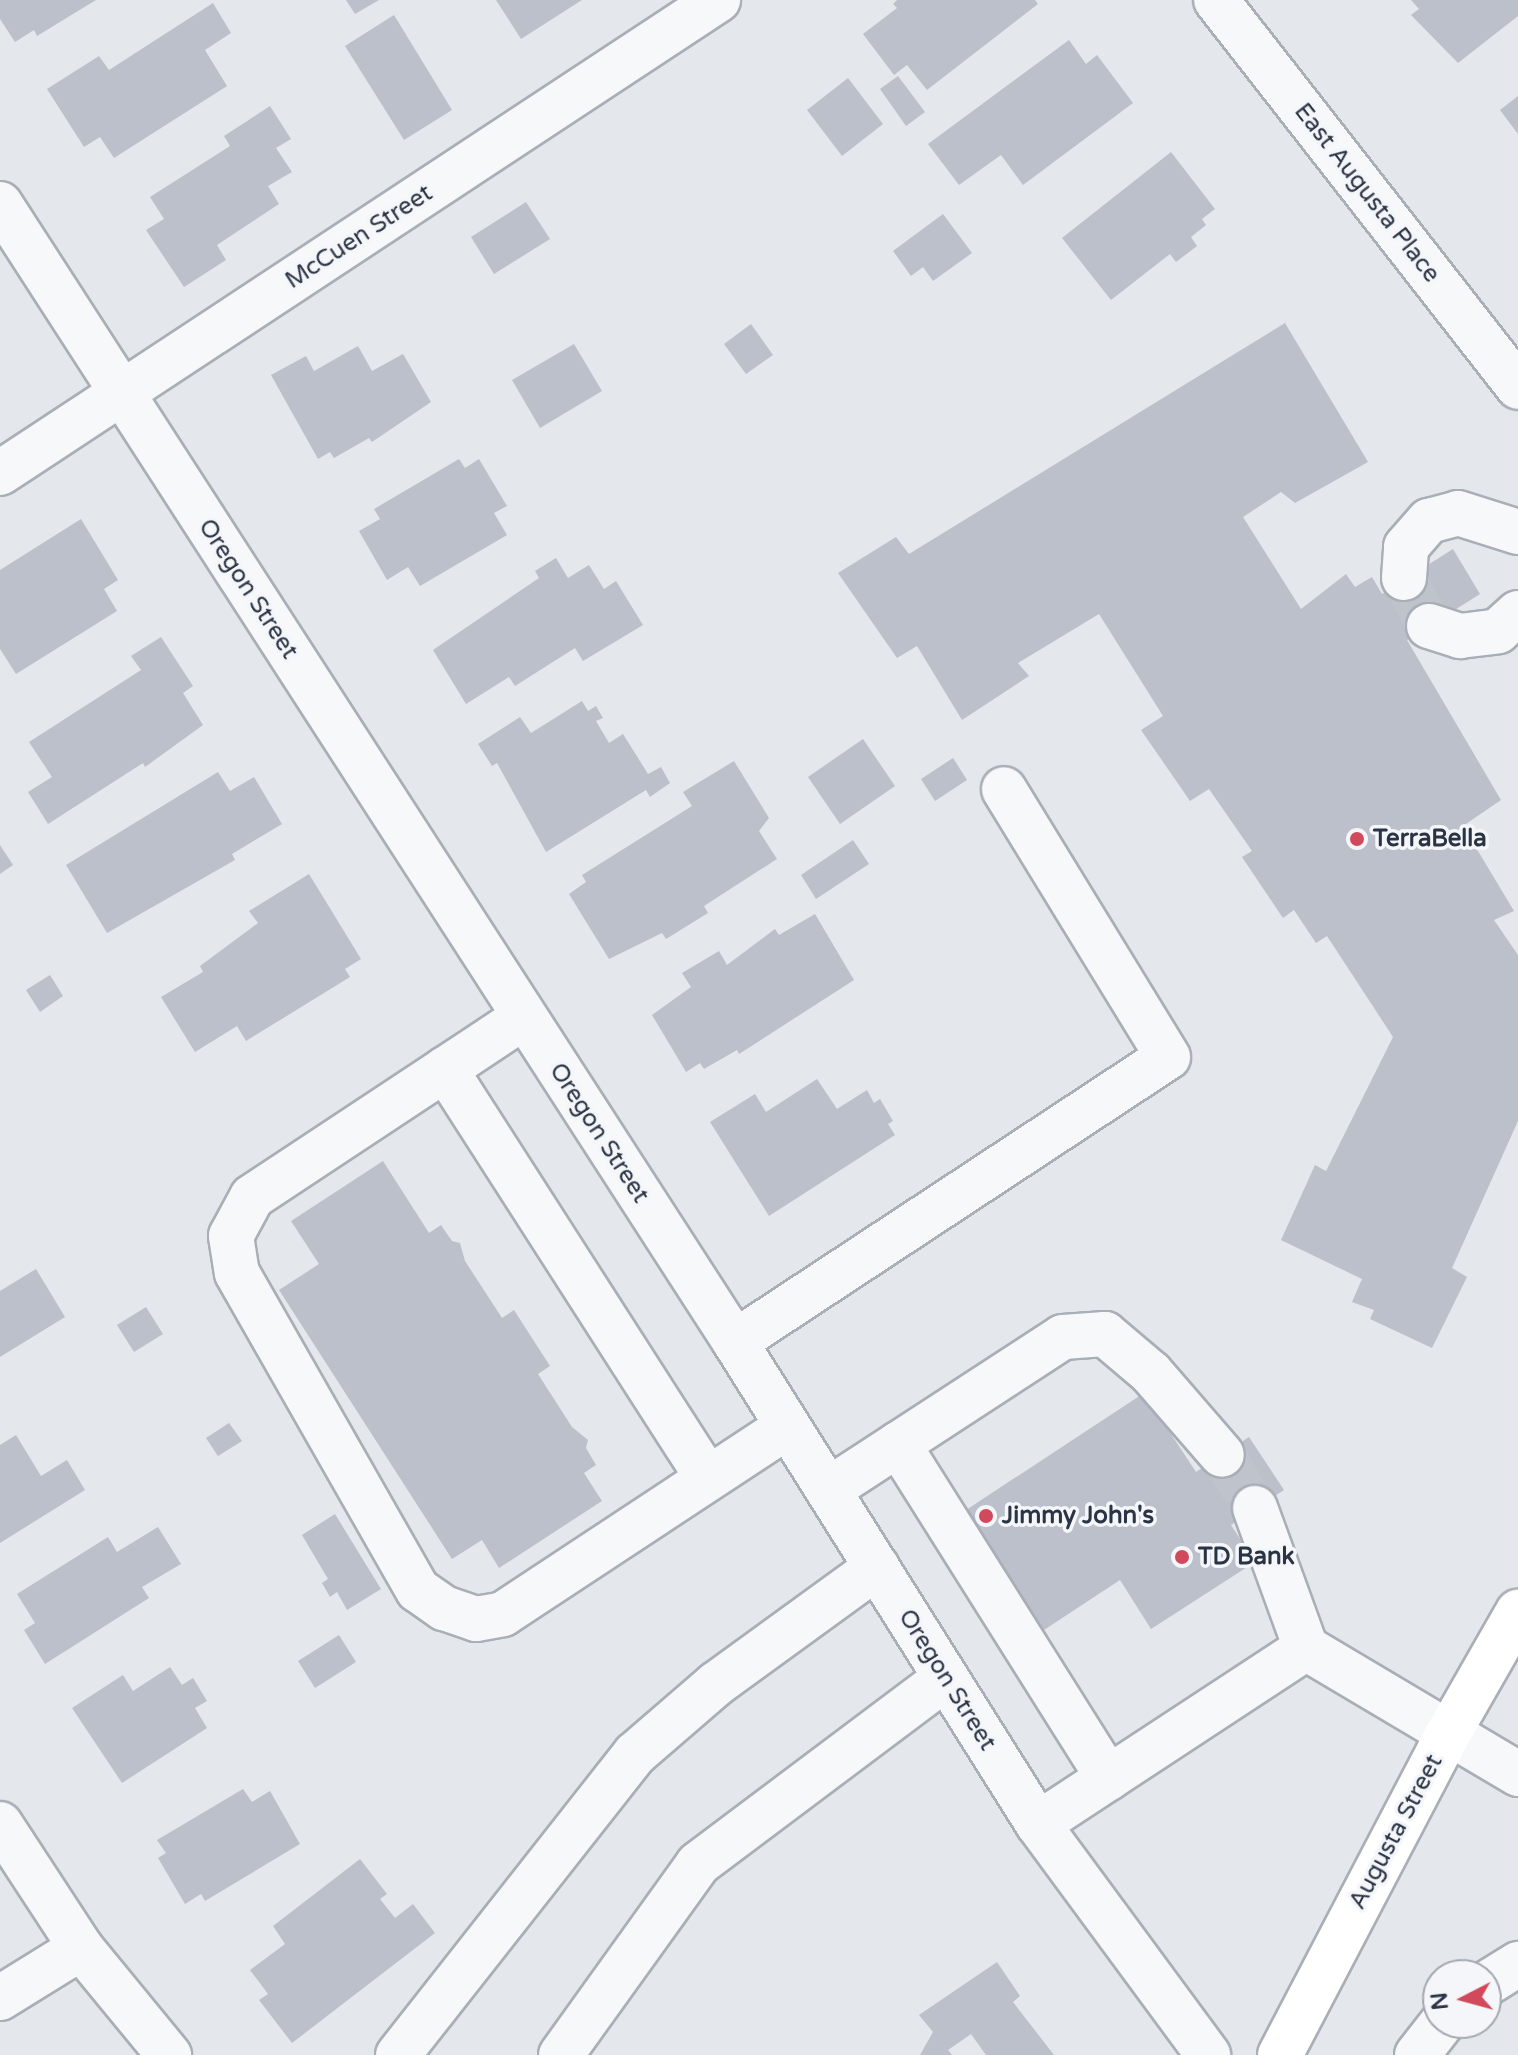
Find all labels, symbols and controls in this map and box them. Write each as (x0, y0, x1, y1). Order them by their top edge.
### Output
street label: East Augusta Place (1288, 98, 1446, 288)
street label: McCuen Street (280, 179, 438, 295)
street label: Oregon Street (192, 514, 304, 664)
place label: TerraBella (1373, 825, 1487, 853)
marker: TerraBella (1348, 830, 1366, 848)
street label: Oregon Street (543, 1058, 655, 1208)
place label: Jimmy John's (1002, 1502, 1154, 1530)
marker: Jimmy John's (977, 1507, 995, 1525)
place label: TD Bank (1198, 1543, 1295, 1571)
marker: TD Bank (1173, 1548, 1191, 1566)
street label: Oregon Street (892, 1604, 1002, 1756)
street label: Augusta Street (1343, 1750, 1449, 1914)
north arrow (1422, 1959, 1502, 2039)
text: N (1426, 1991, 1454, 2011)

